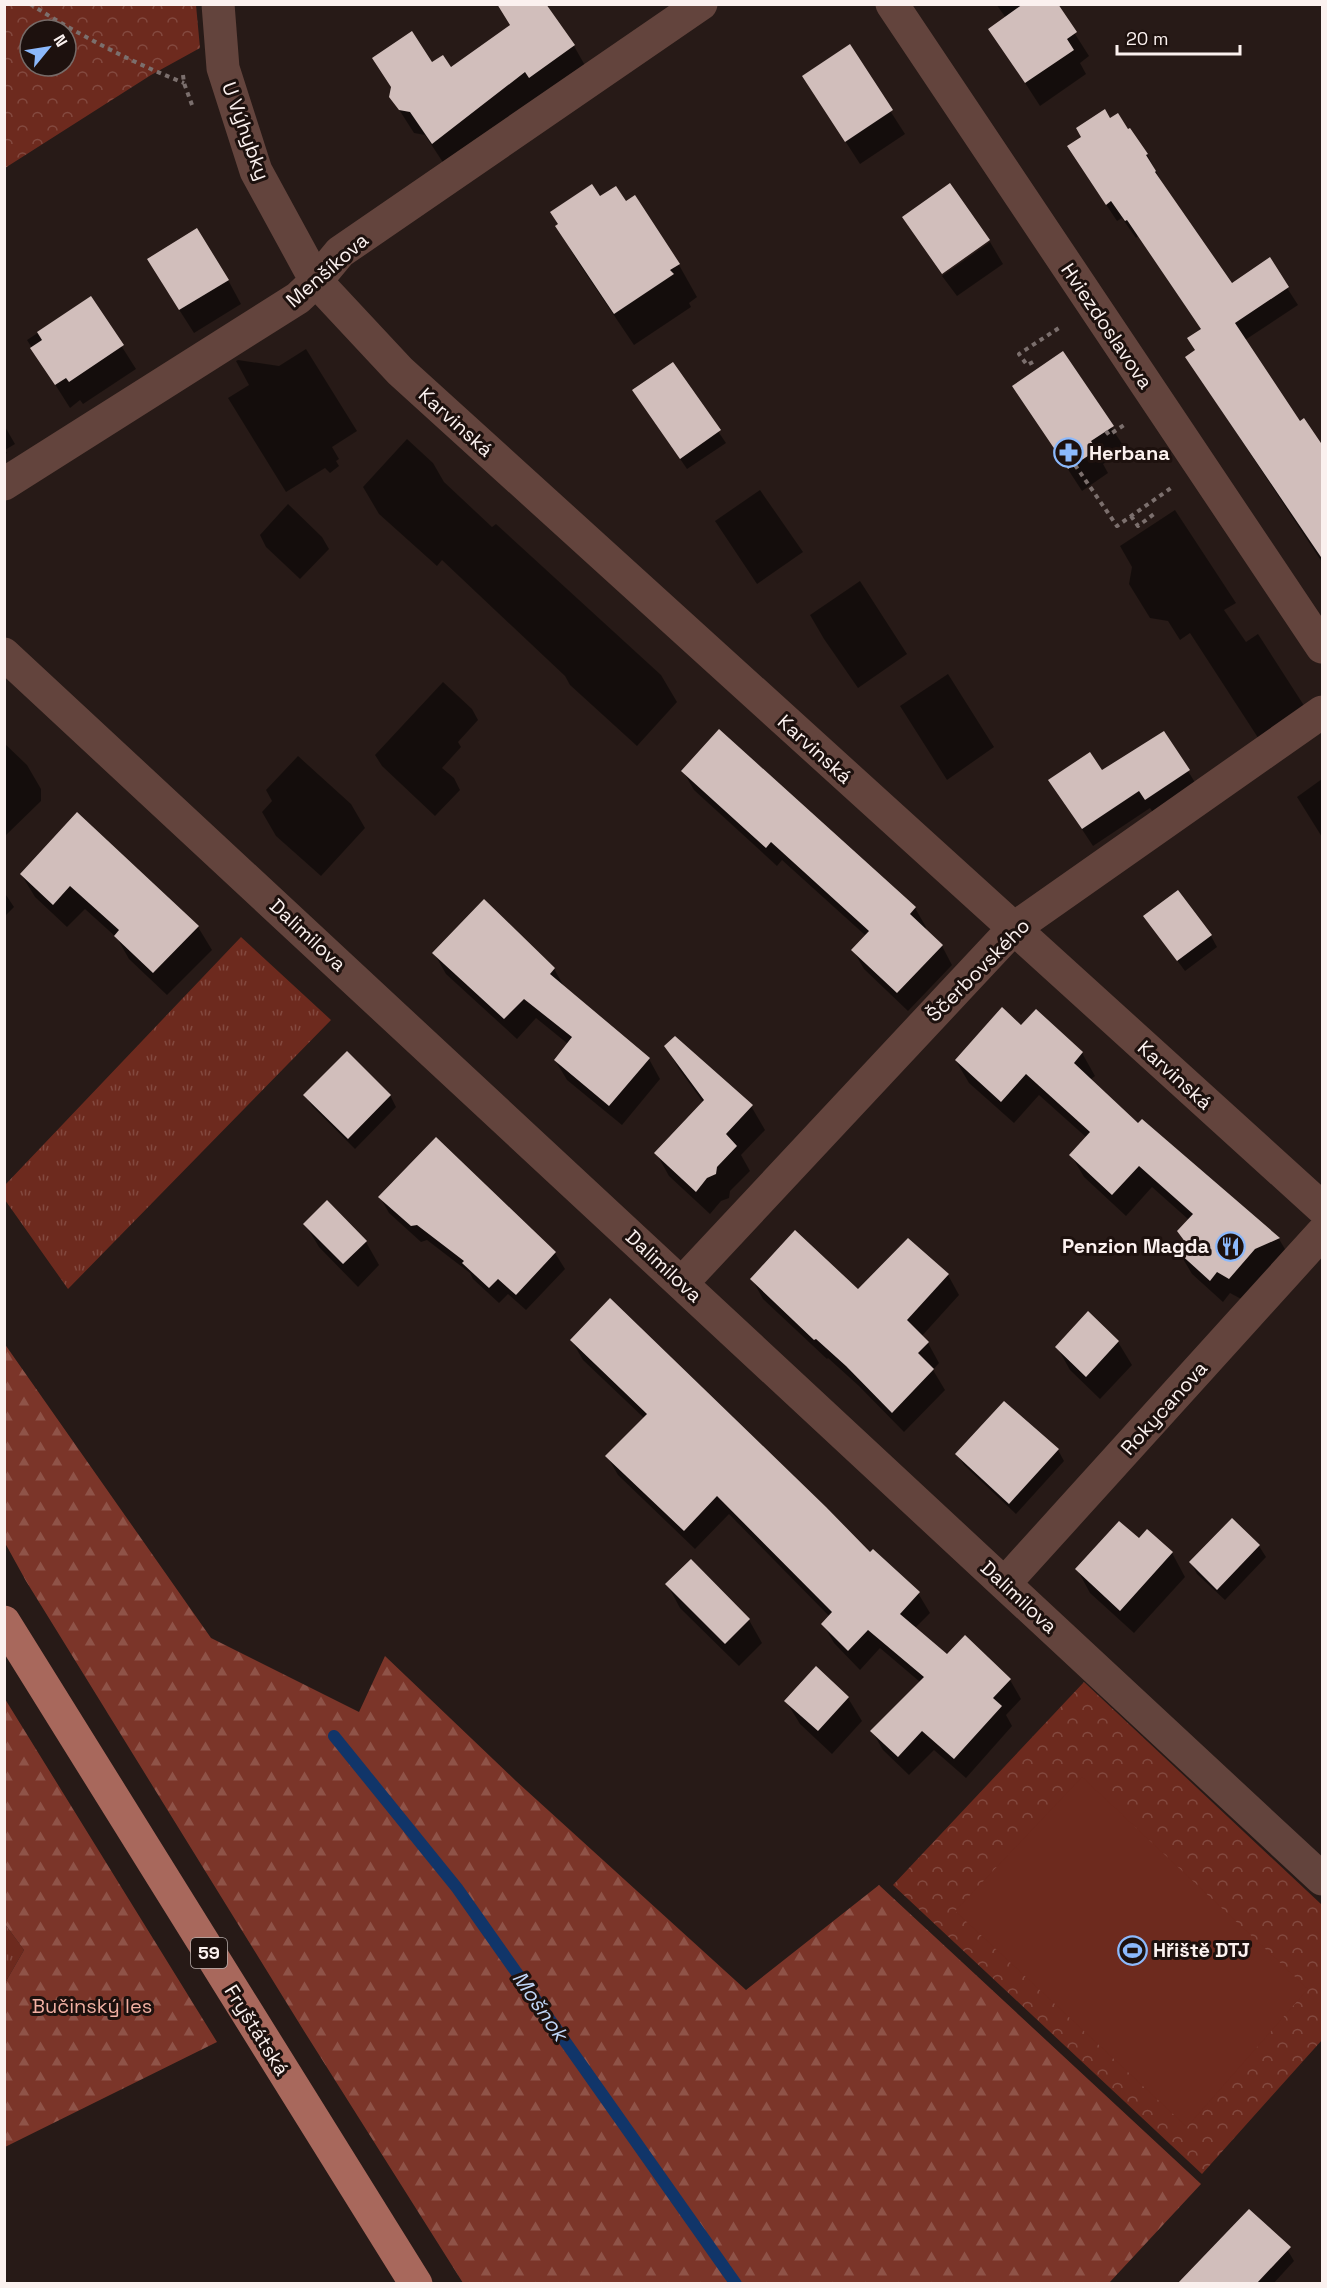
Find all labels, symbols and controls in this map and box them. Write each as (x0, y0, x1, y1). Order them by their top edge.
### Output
north arrow (18, 18, 78, 78)
scale bar (1117, 18, 1240, 56)
text: 20 m (1126, 27, 1169, 50)
text: N (49, 31, 72, 51)
street label: U Výhybky (216, 78, 276, 184)
street label: Menšíkova (280, 227, 374, 313)
street label: Hviezdoslavova (1055, 258, 1159, 394)
street label: Karvinská (413, 382, 499, 462)
pharmacy icon: Herbana (1052, 437, 1084, 469)
place label: Herbana (1089, 440, 1170, 466)
street label: Karvinská (772, 709, 858, 789)
street label: Dalimilova (264, 893, 352, 977)
street label: Ščerbovského (921, 913, 1035, 1027)
street label: Karvinská (1132, 1035, 1218, 1115)
street label: Dalimilova (620, 1224, 708, 1308)
restaurant icon: Penzion Magda (1214, 1230, 1246, 1262)
place label: Penzion Magda (1062, 1233, 1209, 1259)
street label: Rokycanova (1115, 1356, 1213, 1460)
street label: Dalimilova (975, 1555, 1063, 1639)
sports icon: Hřiště DTJ (1116, 1934, 1148, 1966)
place label: Hřiště DTJ (1153, 1937, 1250, 1963)
road number: 59 (191, 1938, 227, 1968)
water label: Mošnok (507, 1965, 576, 2048)
street label: Fryštátská (219, 1980, 295, 2080)
park label: Bučinský les (32, 1993, 152, 2019)

